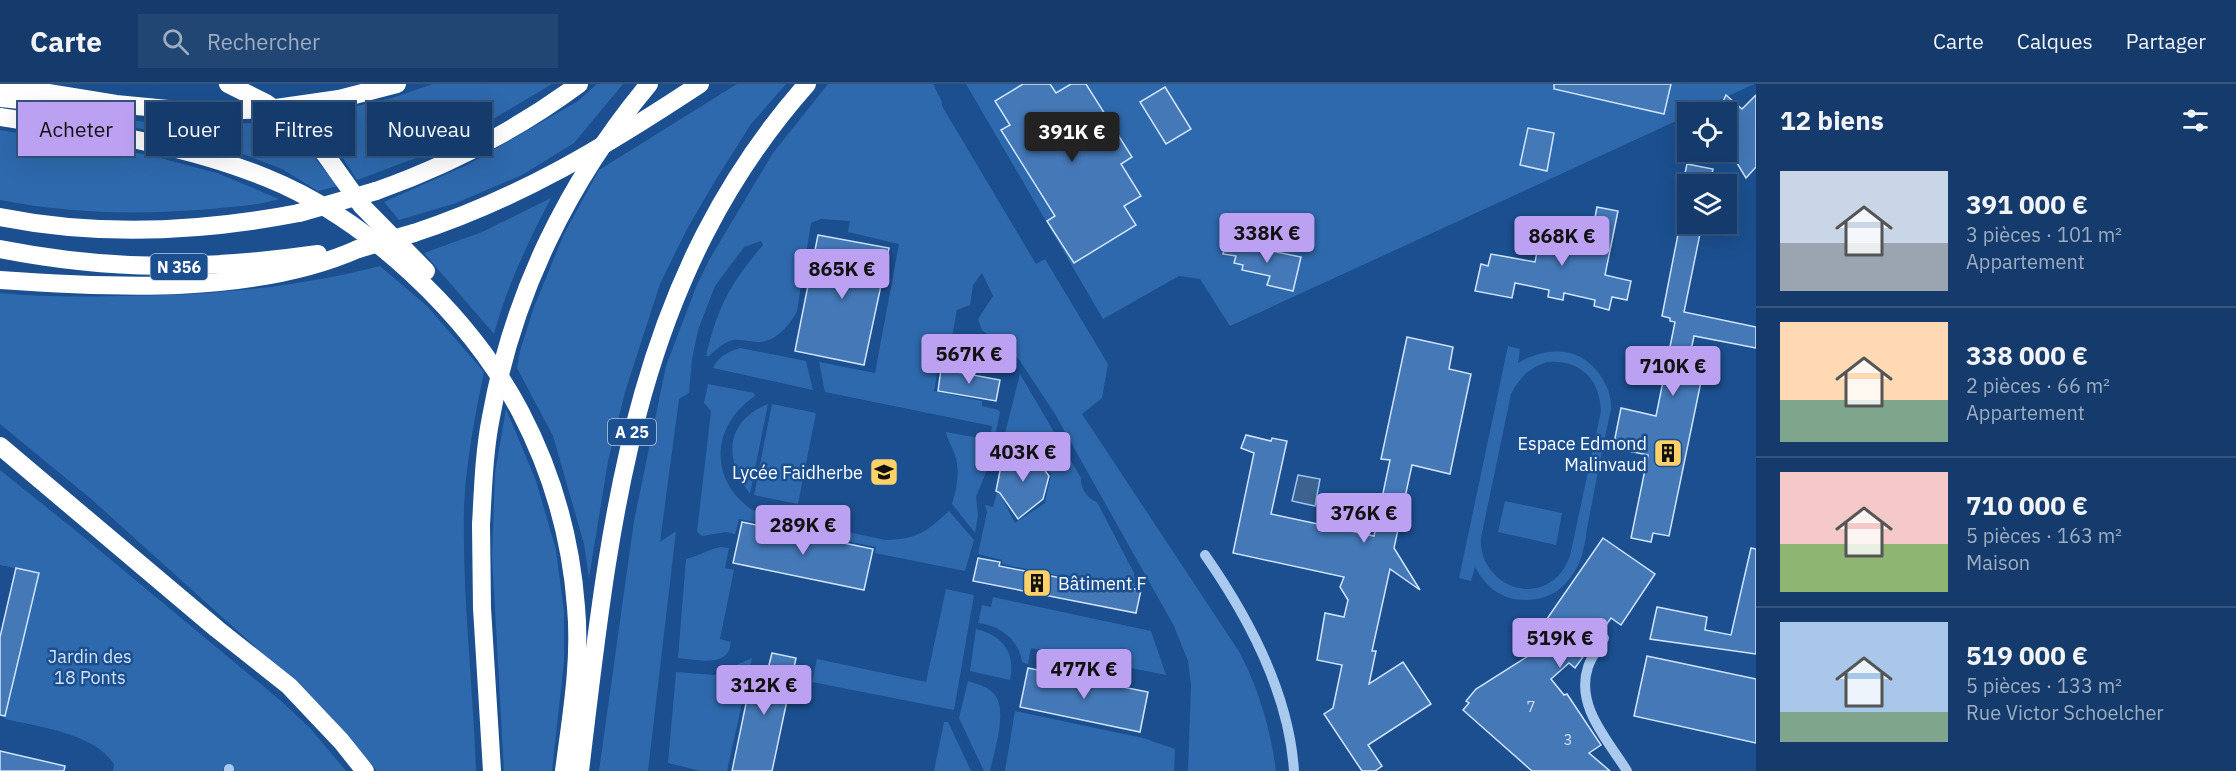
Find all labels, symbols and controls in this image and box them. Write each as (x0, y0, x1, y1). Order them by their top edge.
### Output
search box (138, 14, 558, 68)
text: Carte (30, 23, 102, 60)
icon: search (159, 25, 192, 58)
text: Rechercher (207, 27, 320, 56)
text: Carte (1933, 27, 1984, 55)
text: Calques (2017, 27, 2093, 55)
text: Partager (2126, 27, 2206, 55)
chip: Acheter (18, 102, 134, 156)
chip: Louer (146, 102, 241, 156)
chip: Filtres (253, 102, 355, 156)
chip: Nouveau (367, 102, 492, 156)
map controls (1677, 102, 1737, 234)
button: locate (1677, 102, 1737, 162)
text: 12 biens (1780, 103, 1884, 137)
icon: filters (2179, 104, 2212, 137)
pin: 391K € (1023, 112, 1121, 163)
text: 391K € (1038, 118, 1106, 145)
button: layers (1677, 174, 1737, 234)
text: 391 000 € (1966, 187, 2088, 221)
icon: home (1828, 195, 1900, 267)
pin: 338K € (1218, 213, 1316, 264)
pin: 868K € (1513, 216, 1611, 267)
text: 338K € (1233, 219, 1301, 246)
text: 3 pièces · 101 m² (1966, 221, 2122, 248)
text: 868K € (1528, 222, 1596, 249)
text: Appartement (1966, 248, 2085, 275)
pin: 865K € (793, 249, 891, 300)
road number: N 356 (150, 254, 207, 280)
text: 865K € (808, 255, 876, 282)
pin: 567K € (920, 334, 1018, 385)
text: 338 000 € (1966, 338, 2088, 372)
text: 567K € (935, 340, 1003, 367)
pin: 710K € (1624, 346, 1722, 397)
icon: home (1828, 346, 1900, 418)
text: 710K € (1639, 352, 1707, 379)
text: 2 pièces · 66 m² (1966, 372, 2110, 399)
text: Appartement (1966, 399, 2085, 426)
road number: A 25 (608, 419, 656, 445)
pin: 403K € (974, 432, 1072, 483)
place label: Espace Edmond Malinvaud (1517, 432, 1647, 476)
building icon: Espace Edmond Malinvaud (1652, 437, 1684, 469)
text: 403K € (989, 438, 1057, 465)
school or university icon: Lycée Faidherbe (868, 456, 900, 488)
place label: Lycée Faidherbe (732, 461, 863, 484)
text: 710 000 € (1966, 488, 2088, 522)
pin: 376K € (1315, 493, 1413, 544)
icon: home (1828, 496, 1900, 568)
text: 376K € (1330, 499, 1398, 526)
pin: 289K € (754, 505, 852, 556)
text: 289K € (769, 511, 837, 538)
text: 5 pièces · 163 m² (1966, 522, 2122, 549)
text: Maison (1966, 549, 2030, 576)
building icon: Bâtiment F (1021, 567, 1053, 599)
place label: Bâtiment F (1058, 572, 1147, 595)
pin: 519K € (1511, 618, 1609, 669)
text: 519K € (1526, 624, 1594, 651)
text: 519 000 € (1966, 638, 2088, 672)
park label: Jardin des 18 Ponts (48, 645, 132, 689)
icon: home (1828, 646, 1900, 718)
pin: 477K € (1035, 649, 1133, 700)
text: 477K € (1050, 655, 1118, 682)
pin: 312K € (715, 665, 813, 716)
text: 312K € (730, 671, 798, 698)
text: 5 pièces · 133 m² (1966, 672, 2122, 699)
house number: 7 (1526, 697, 1536, 716)
text: Rue Victor Schoelcher (1966, 699, 2164, 726)
house number: 3 (1563, 730, 1573, 749)

